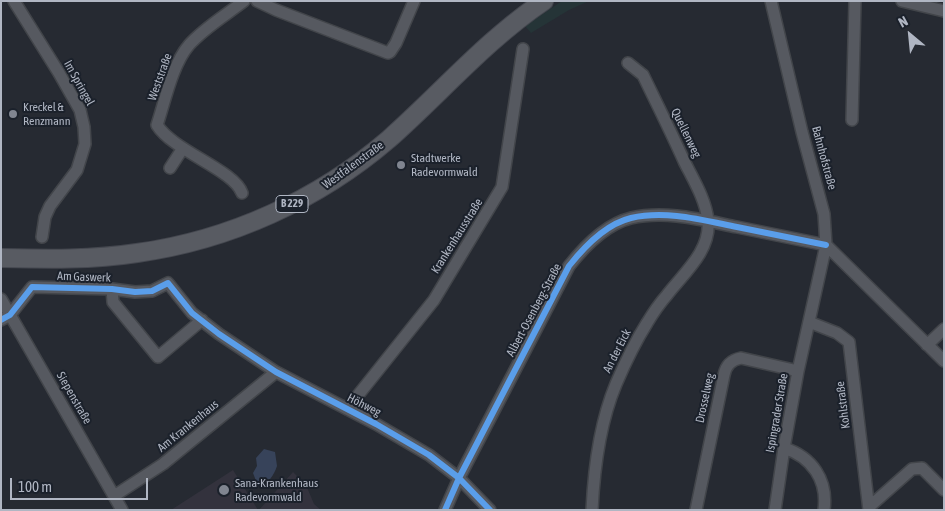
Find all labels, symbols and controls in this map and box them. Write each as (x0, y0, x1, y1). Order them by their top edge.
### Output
north arrow (885, 10, 935, 60)
text: N (896, 13, 910, 31)
street label: Weststraße (145, 51, 175, 103)
street label: Im Springel (61, 58, 97, 108)
place label: Kreckel & Renzmann (23, 100, 70, 128)
street label: Quellenweg (668, 106, 704, 160)
marker: Kreckel & Renzmann (7, 108, 19, 120)
street label: Bahnhofstraße (809, 125, 839, 191)
street label: Westfalenstraße (319, 138, 387, 192)
place label: Stadtwerke Radevormwald (411, 151, 478, 179)
marker: Stadtwerke Radevormwald (395, 159, 407, 171)
road number: B 229 (276, 195, 308, 212)
street label: Krankenhausstraße (428, 196, 486, 276)
street label: Albert-Osenberg-Straße (503, 261, 565, 359)
street label: Am Gaswerk (57, 269, 111, 285)
street label: An der Eick (600, 327, 634, 375)
street label: Siepenstraße (53, 369, 95, 427)
street label: Drosselweg (693, 372, 717, 424)
street label: Ispingrader Straße (763, 372, 791, 454)
street label: Kohlstraße (833, 380, 853, 430)
street label: Höhweg (345, 390, 383, 420)
street label: Am Krankenhaus (155, 397, 221, 455)
scale bar (12, 468, 150, 500)
place label: Sana-Krankenhaus Radevormwald (235, 476, 318, 504)
text: 100 m (18, 478, 52, 495)
marker: Sana-Krankenhaus Radevormwald (217, 483, 231, 497)

